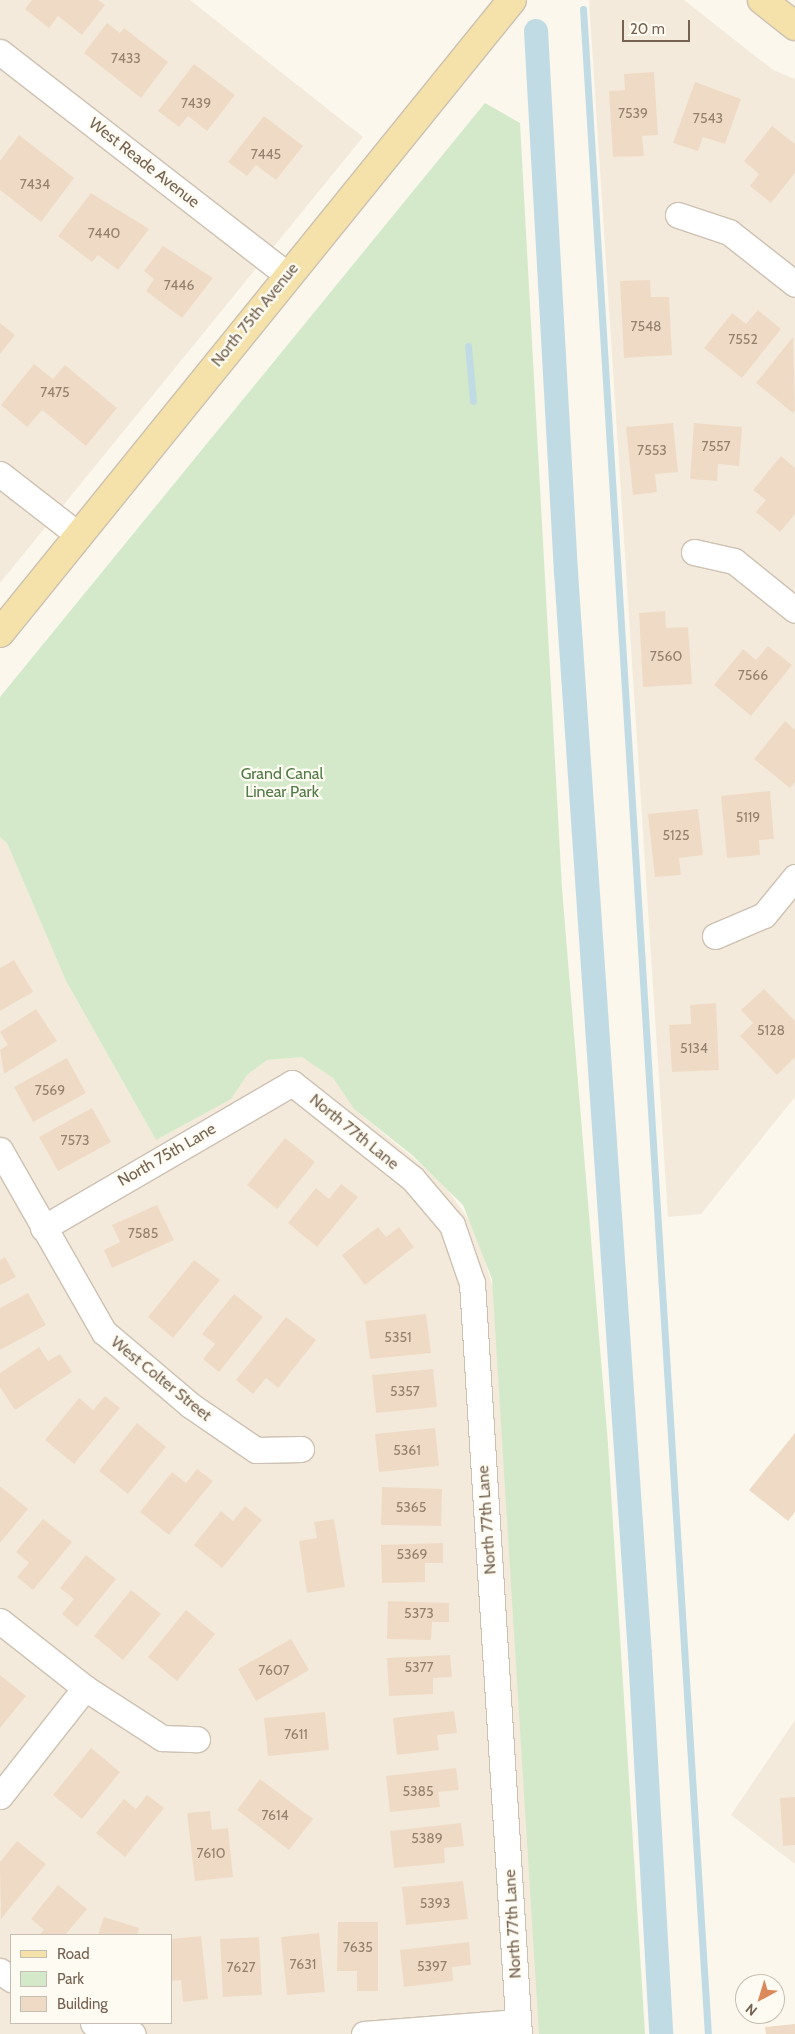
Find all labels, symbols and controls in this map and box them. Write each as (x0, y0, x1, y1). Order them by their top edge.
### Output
scale bar (625, 10, 692, 42)
text: 20 m (630, 20, 665, 38)
house number: 7433 (111, 50, 141, 66)
house number: 7439 (181, 95, 211, 111)
house number: 7539 (618, 105, 648, 121)
house number: 7543 (693, 110, 723, 126)
street label: West Reade Avenue (85, 114, 203, 212)
house number: 7445 (251, 146, 281, 162)
house number: 7434 (20, 176, 50, 192)
house number: 7440 (88, 225, 120, 241)
street label: North 75th Avenue (207, 259, 303, 371)
house number: 7446 (164, 277, 194, 293)
house number: 7548 (630, 318, 662, 334)
house number: 7552 (728, 331, 758, 347)
house number: 7475 (40, 384, 70, 400)
house number: 7557 (701, 438, 731, 454)
house number: 7553 (637, 442, 667, 458)
house number: 7560 (650, 648, 682, 664)
house number: 7566 (738, 667, 768, 683)
park label: Grand Canal Linear Park (241, 764, 323, 802)
house number: 5119 (736, 809, 760, 825)
house number: 5125 (662, 827, 690, 843)
house number: 5128 (757, 1022, 785, 1038)
house number: 5134 (680, 1040, 708, 1056)
house number: 7569 (35, 1082, 65, 1098)
street label: North 77th Lane (306, 1090, 402, 1174)
street label: North 75th Lane (115, 1119, 219, 1191)
house number: 7573 (60, 1132, 90, 1148)
house number: 7585 (128, 1225, 158, 1241)
house number: 5351 (384, 1329, 412, 1345)
street label: West Colter Street (107, 1333, 215, 1425)
house number: 5357 (390, 1383, 420, 1399)
house number: 5361 (393, 1442, 421, 1458)
street label: North 77th Lane (474, 1465, 500, 1575)
house number: 5365 (396, 1499, 426, 1515)
house number: 5369 (396, 1546, 428, 1562)
house number: 5373 (404, 1605, 434, 1621)
house number: 5377 (404, 1659, 434, 1675)
house number: 7607 (258, 1662, 290, 1678)
house number: 7611 (284, 1726, 308, 1742)
house number: 5385 (402, 1783, 434, 1799)
house number: 7614 (261, 1807, 289, 1823)
house number: 5389 (411, 1830, 443, 1846)
house number: 7610 (197, 1845, 225, 1861)
street label: North 77th Lane (501, 1869, 525, 1979)
house number: 5393 (420, 1895, 450, 1911)
legend (10, 1934, 172, 2024)
house number: 7635 (343, 1939, 373, 1955)
text: Road (57, 1945, 90, 1963)
house number: 7631 (290, 1956, 316, 1972)
house number: 5397 (417, 1958, 447, 1974)
house number: 7627 (226, 1959, 256, 1975)
text: Park (57, 1970, 84, 1988)
north arrow (735, 1974, 785, 2024)
text: Building (57, 1995, 108, 2013)
text: N (742, 2000, 761, 2020)

